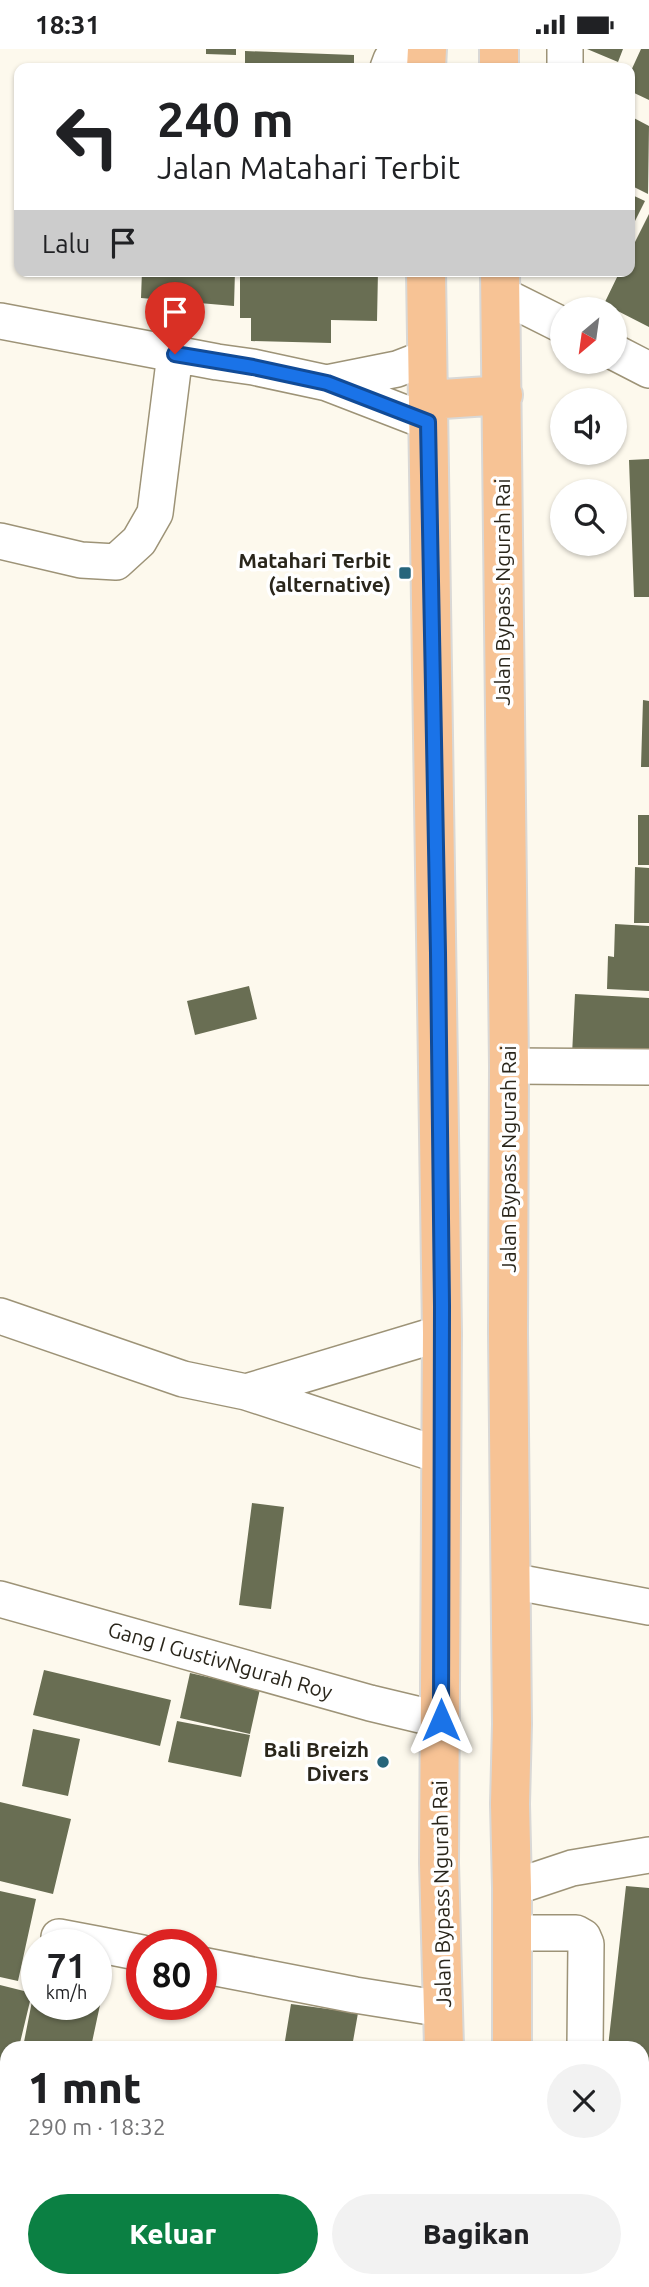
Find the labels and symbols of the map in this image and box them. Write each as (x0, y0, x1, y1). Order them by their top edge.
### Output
pin (145, 282, 205, 354)
north arrow (550, 297, 626, 375)
street label: Jalan Bypass Ngurah Rai (490, 478, 514, 706)
place label: Matahari Terbit (alternative) (238, 548, 391, 596)
marker: Matahari Terbit (alternative) (397, 565, 413, 581)
street label: Jalan Bypass Ngurah Rai (496, 1045, 520, 1273)
street label: Gang I GustivNgurah Roy (105, 1616, 335, 1704)
position arrow (404, 1683, 478, 1757)
place label: Bali Breizh Divers (264, 1737, 369, 1785)
marker: Bali Breizh Divers (375, 1754, 391, 1770)
street label: Jalan Bypass Ngurah Rai (427, 1780, 455, 2008)
speed limit sign: 80 (126, 1929, 217, 2020)

